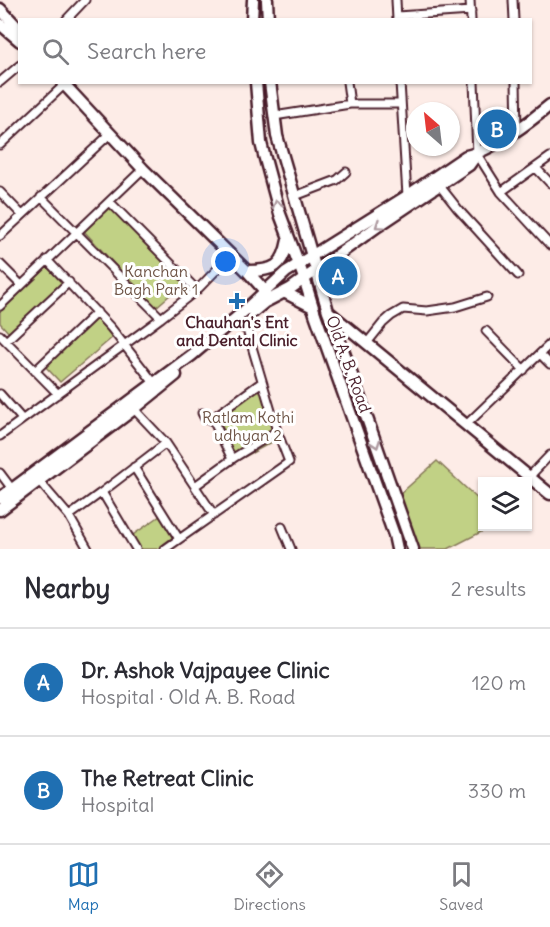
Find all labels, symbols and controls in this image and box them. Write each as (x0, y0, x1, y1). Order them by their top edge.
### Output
search box (18, 18, 532, 84)
icon: search (39, 35, 72, 68)
text: Search here (87, 37, 206, 65)
north arrow (406, 102, 460, 156)
pin: B (478, 106, 516, 152)
one-way arrow (272, 199, 284, 210)
one-way arrow (375, 218, 386, 229)
your location (211, 247, 240, 276)
pin: A (318, 254, 358, 298)
park label: Kanchan Bagh Park 1 (114, 261, 198, 299)
marker: Chauhan's Ent and Dental Clinic (228, 292, 246, 310)
place label: Chauhan's Ent and Dental Clinic (176, 312, 298, 350)
street label: Old A. B. Road (322, 313, 376, 415)
park label: Ratlam Kothi udhyan 2 (202, 407, 294, 445)
one-way arrow (368, 438, 381, 449)
map controls (478, 477, 532, 531)
button: layers (478, 477, 532, 531)
text: Nearby (24, 572, 110, 605)
text: 2 results (451, 576, 526, 601)
text: Dr. Ashok Vajpayee Clinic (81, 656, 330, 684)
text: A (37, 670, 50, 695)
text: 120 m (472, 670, 526, 695)
text: Hospital · Old A. B. Road (81, 684, 295, 709)
text: The Retreat Clinic (81, 764, 254, 792)
text: B (37, 778, 50, 803)
text: 330 m (468, 778, 526, 803)
text: Hospital (81, 792, 154, 817)
tab: Map (67, 858, 100, 914)
tab: Directions (233, 858, 306, 914)
tab: Saved (439, 858, 483, 914)

